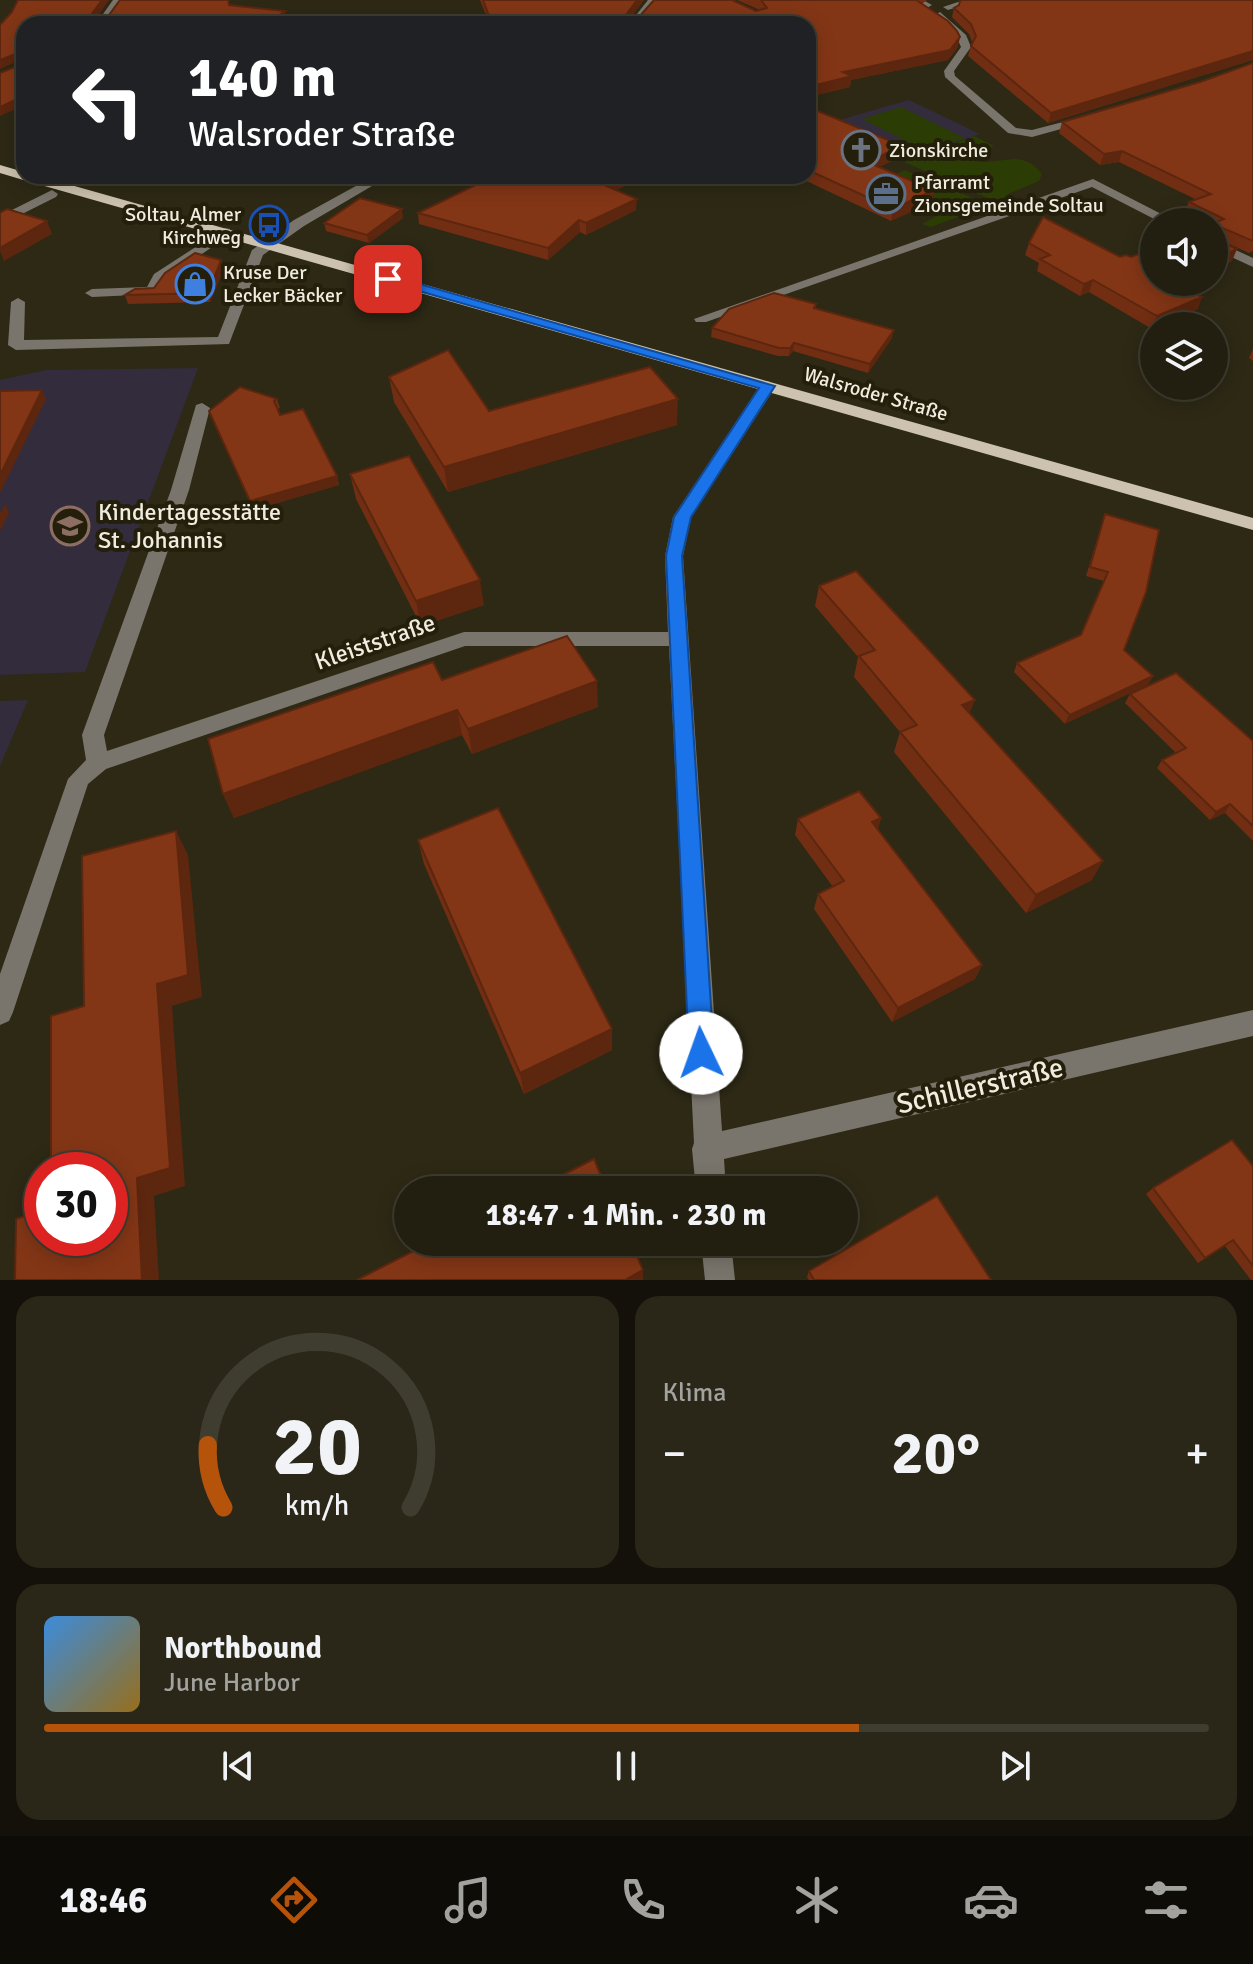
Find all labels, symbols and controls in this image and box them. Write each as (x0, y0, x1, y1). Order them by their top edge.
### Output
text: 140 m (188, 43, 336, 112)
icon: left (56, 48, 160, 152)
text: Walsroder Straße (188, 112, 456, 157)
church icon: Zionskirche (840, 129, 882, 171)
place label: Zionskirche (889, 138, 988, 163)
place label: Pfarramt Zionsgemeinde Soltau (914, 170, 1104, 218)
office icon: Pfarramt Zionsgemeinde Soltau (865, 173, 907, 215)
place label: Soltau, Almer Kirchweg (125, 202, 242, 250)
bus stop icon: Soltau, Almer Kirchweg (248, 204, 290, 246)
map controls (1140, 208, 1228, 400)
button: sound (1140, 208, 1228, 296)
pin (354, 245, 422, 313)
icon: arrive (366, 257, 410, 301)
place label: Kruse Der Lecker Bäcker (223, 260, 343, 308)
shop icon: Kruse Der Lecker Bäcker (174, 263, 216, 305)
button: layers (1140, 312, 1228, 400)
street label: Walsroder Straße (801, 361, 951, 427)
place label: Kindertagesstätte St. Johannis (98, 497, 281, 555)
school or university icon: Kindertagesstätte St. Johannis (49, 505, 91, 547)
street label: Kleiststraße (311, 607, 439, 677)
position arrow (659, 1011, 743, 1095)
street label: Schillerstraße (894, 1050, 1066, 1122)
speed limit sign: 30 (24, 1152, 128, 1256)
text: 18:47 · 1 Min. · 230 m (485, 1197, 767, 1234)
text: Klima (663, 1377, 726, 1409)
text: 20 (272, 1396, 362, 1498)
text: 20° (891, 1417, 980, 1491)
text: − (663, 1427, 686, 1481)
text: + (1185, 1427, 1209, 1481)
text: km/h (285, 1488, 350, 1523)
text: Northbound (164, 1630, 322, 1667)
text: June Harbor (164, 1667, 300, 1699)
icon: previous (216, 1744, 260, 1788)
icon: pause (604, 1744, 648, 1788)
icon: next (993, 1744, 1037, 1788)
icon: directions (266, 1872, 322, 1928)
icon: music (440, 1872, 496, 1928)
icon: phone (615, 1872, 671, 1928)
icon: climate (789, 1872, 845, 1928)
icon: car (963, 1872, 1019, 1928)
icon: filters (1138, 1872, 1194, 1928)
text: 18:46 (59, 1878, 148, 1923)

